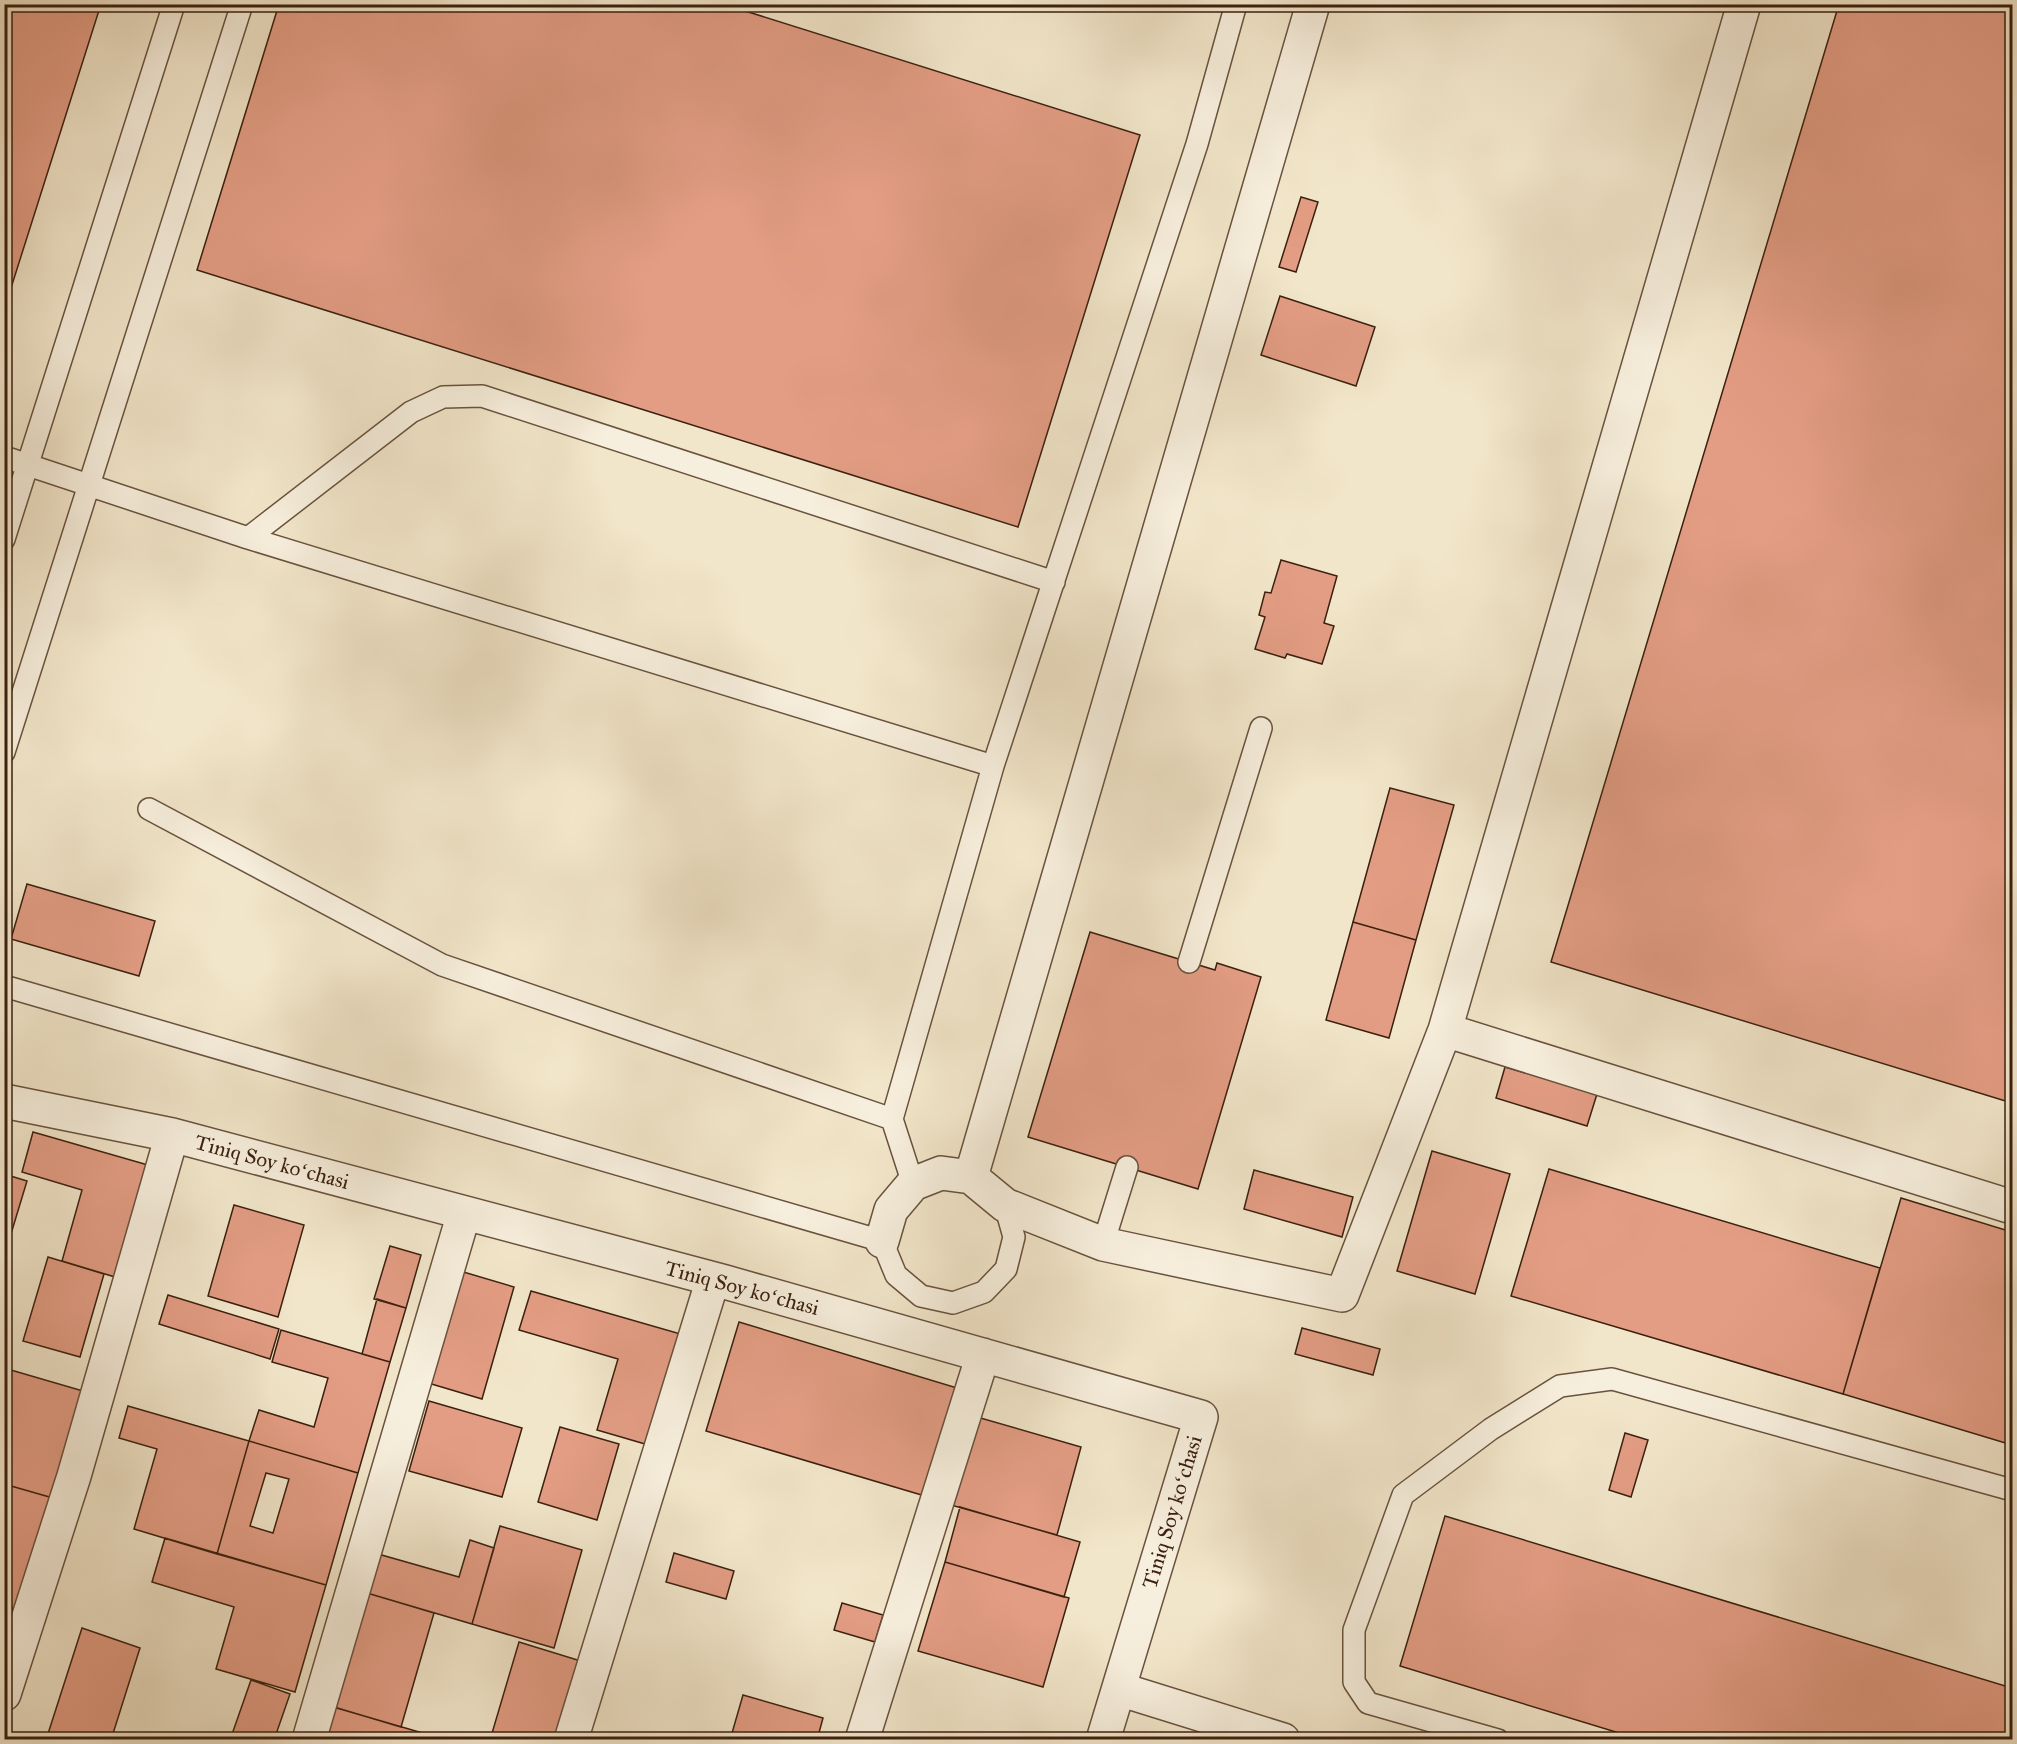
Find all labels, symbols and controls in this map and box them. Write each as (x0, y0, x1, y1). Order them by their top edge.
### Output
street label: Tiniq Soy koʻchasi (192, 1129, 352, 1195)
street label: Tiniq Soy koʻchasi (662, 1255, 822, 1321)
street label: Tiniq Soy koʻchasi (1136, 1432, 1208, 1592)

